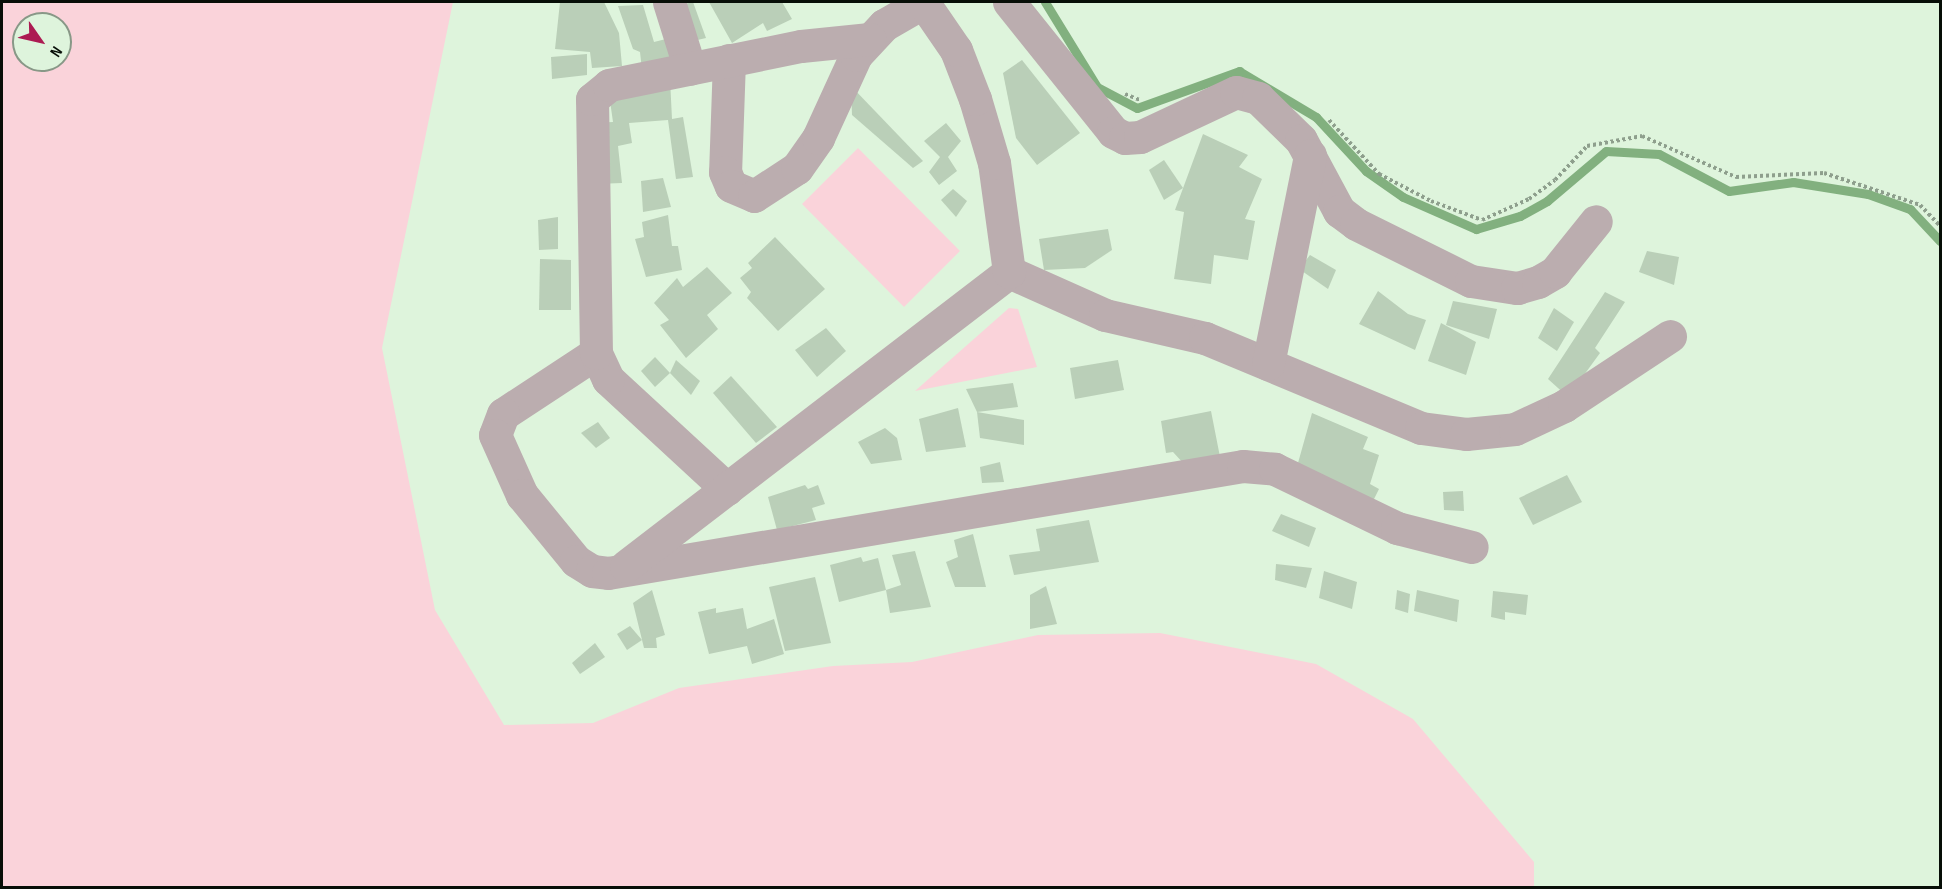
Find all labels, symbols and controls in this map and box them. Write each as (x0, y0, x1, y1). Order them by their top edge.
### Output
north arrow (12, 12, 72, 72)
text: N (45, 42, 66, 60)

